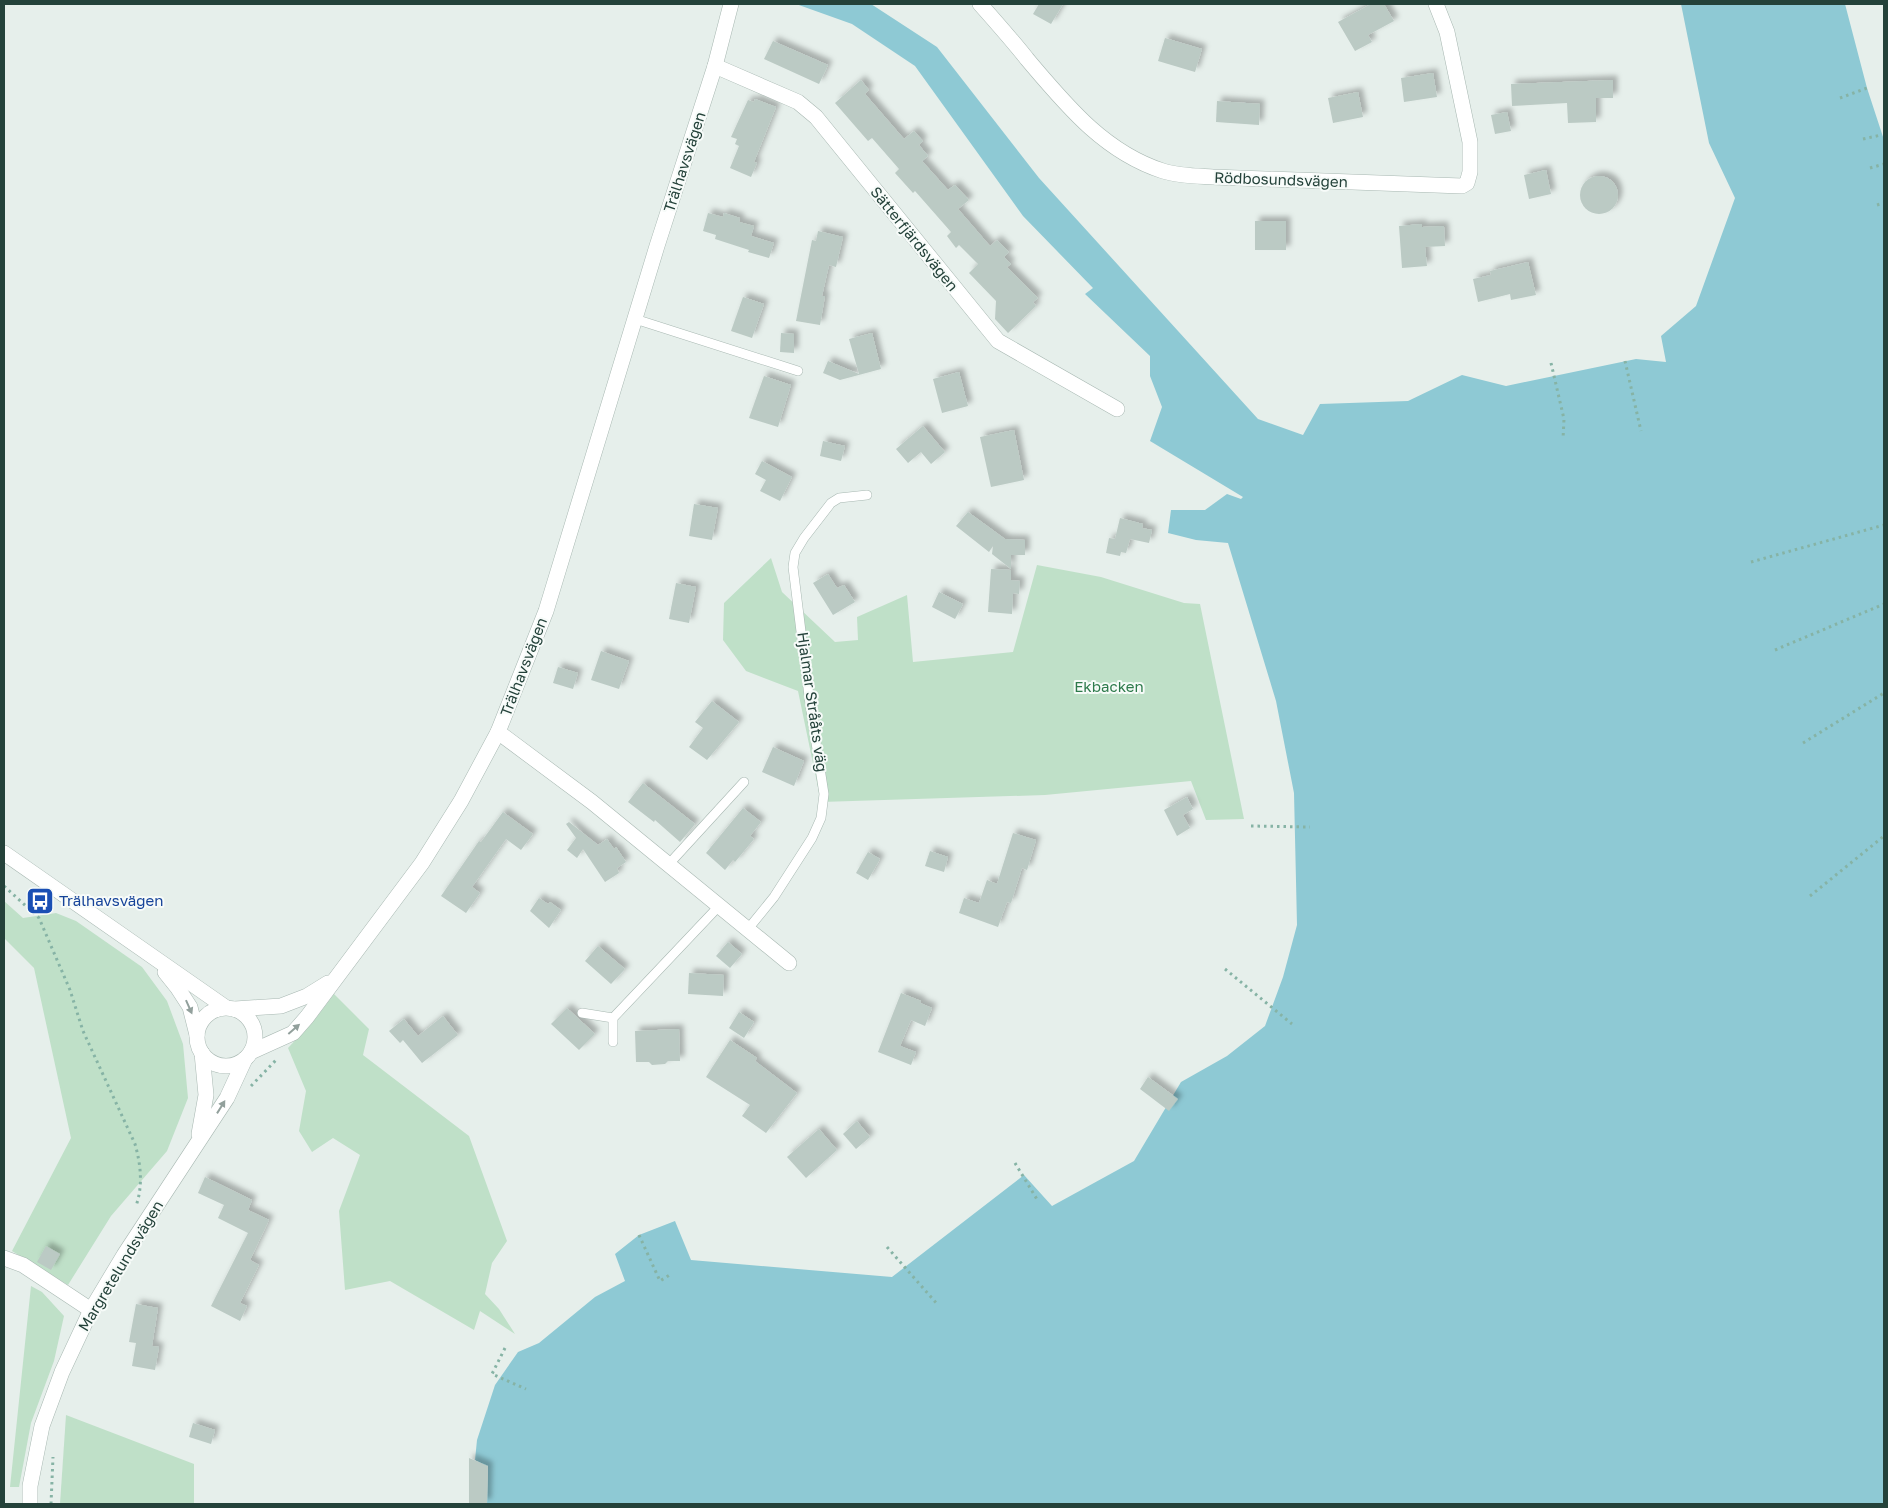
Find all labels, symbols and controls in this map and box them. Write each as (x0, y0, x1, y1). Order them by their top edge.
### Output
street label: Trälhavsvägen (659, 109, 709, 214)
street label: Rödbosundsvägen (1214, 168, 1348, 190)
street label: Sätterfjärdsvägen (867, 183, 962, 294)
street label: Trälhavsvägen (496, 615, 550, 719)
street label: Hjalmar Strååts väg (794, 631, 832, 773)
park label: Ekbacken (1074, 677, 1144, 695)
bus stop icon: Trälhavsvägen (25, 886, 55, 916)
place label: Trälhavsvägen (59, 891, 163, 909)
one-way arrow (185, 1000, 193, 1014)
one-way arrow (288, 1024, 301, 1035)
one-way arrow (216, 1100, 226, 1113)
street label: Margretelundsvägen (74, 1197, 166, 1334)

